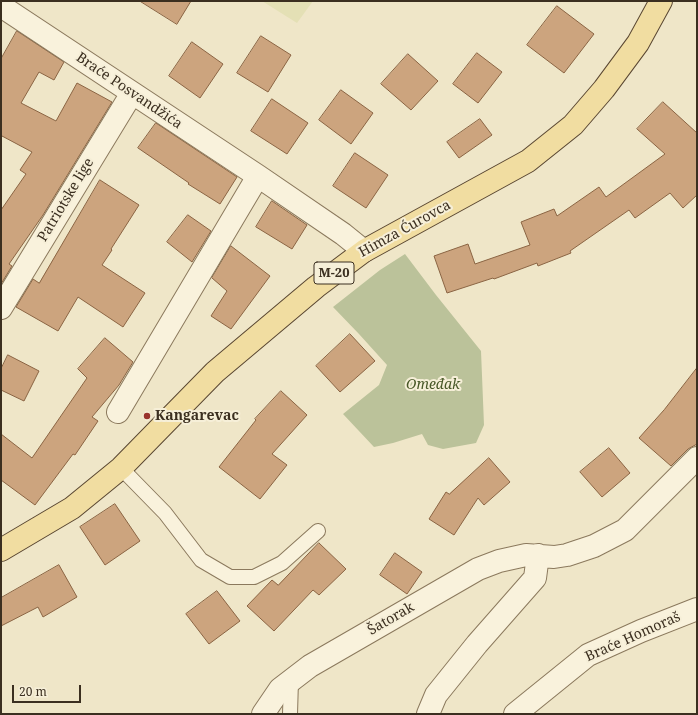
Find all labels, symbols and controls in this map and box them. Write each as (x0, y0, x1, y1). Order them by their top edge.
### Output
street label: Braće Posvandžića (73, 49, 185, 133)
street label: Patriotske lige (34, 155, 98, 245)
street label: Himza Ćurovca (356, 197, 454, 261)
road number: M-20 (314, 262, 354, 284)
park label: Omeđak (406, 377, 460, 393)
place label: Kangarevac (155, 408, 239, 424)
marker: Kangarevac (142, 411, 152, 421)
street label: Šatorak (365, 599, 417, 639)
street label: Braće Homoraš (583, 609, 683, 665)
scale bar (14, 677, 83, 703)
text: 20 m (19, 683, 47, 700)

